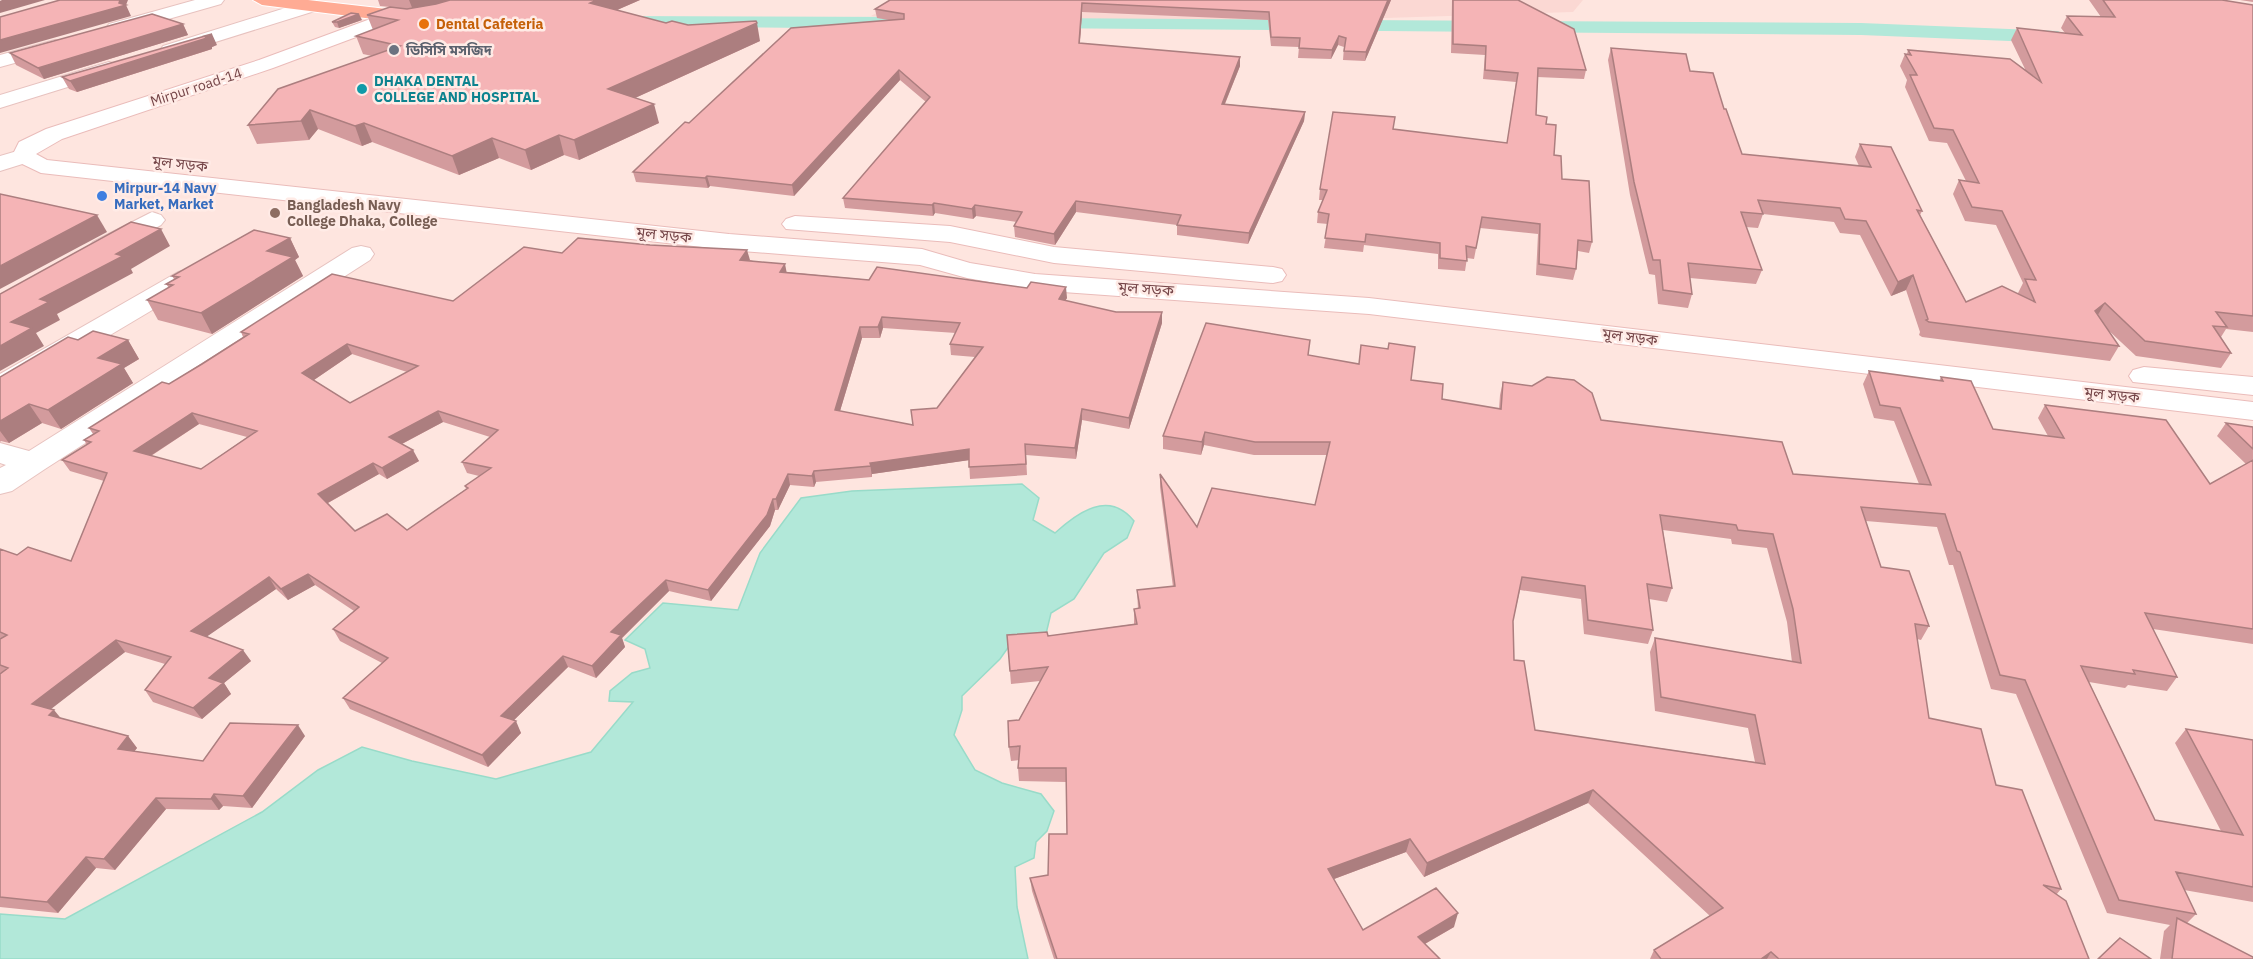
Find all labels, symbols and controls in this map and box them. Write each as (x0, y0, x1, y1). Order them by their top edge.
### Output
place label: Dental Cafeteria (436, 15, 544, 33)
marker: Dental Cafeteria (417, 17, 431, 31)
place label: ডিসিসি মসজিদ (405, 41, 493, 59)
marker: ডিসিসি মসজিদ (387, 43, 401, 57)
street label: Mirpur road-14 (148, 64, 244, 110)
place label: DHAKA DENTAL COLLEGE AND HOSPITAL (374, 72, 539, 106)
marker: DHAKA DENTAL COLLEGE AND HOSPITAL (355, 82, 369, 96)
street label: মূল সড়ক (150, 151, 210, 176)
place label: Mirpur-14 Navy Market, Market (114, 179, 217, 213)
marker: Mirpur-14 Navy Market, Market (95, 189, 109, 203)
place label: Bangladesh Navy College Dhaka, College (287, 196, 438, 230)
marker: Bangladesh Navy College Dhaka, College (268, 206, 282, 220)
street label: মূল সড়ক (634, 222, 694, 247)
street label: মূল সড়ক (1117, 277, 1175, 300)
street label: মূল সড়ক (1600, 324, 1660, 349)
street label: মূল সড়ক (2082, 382, 2142, 407)

